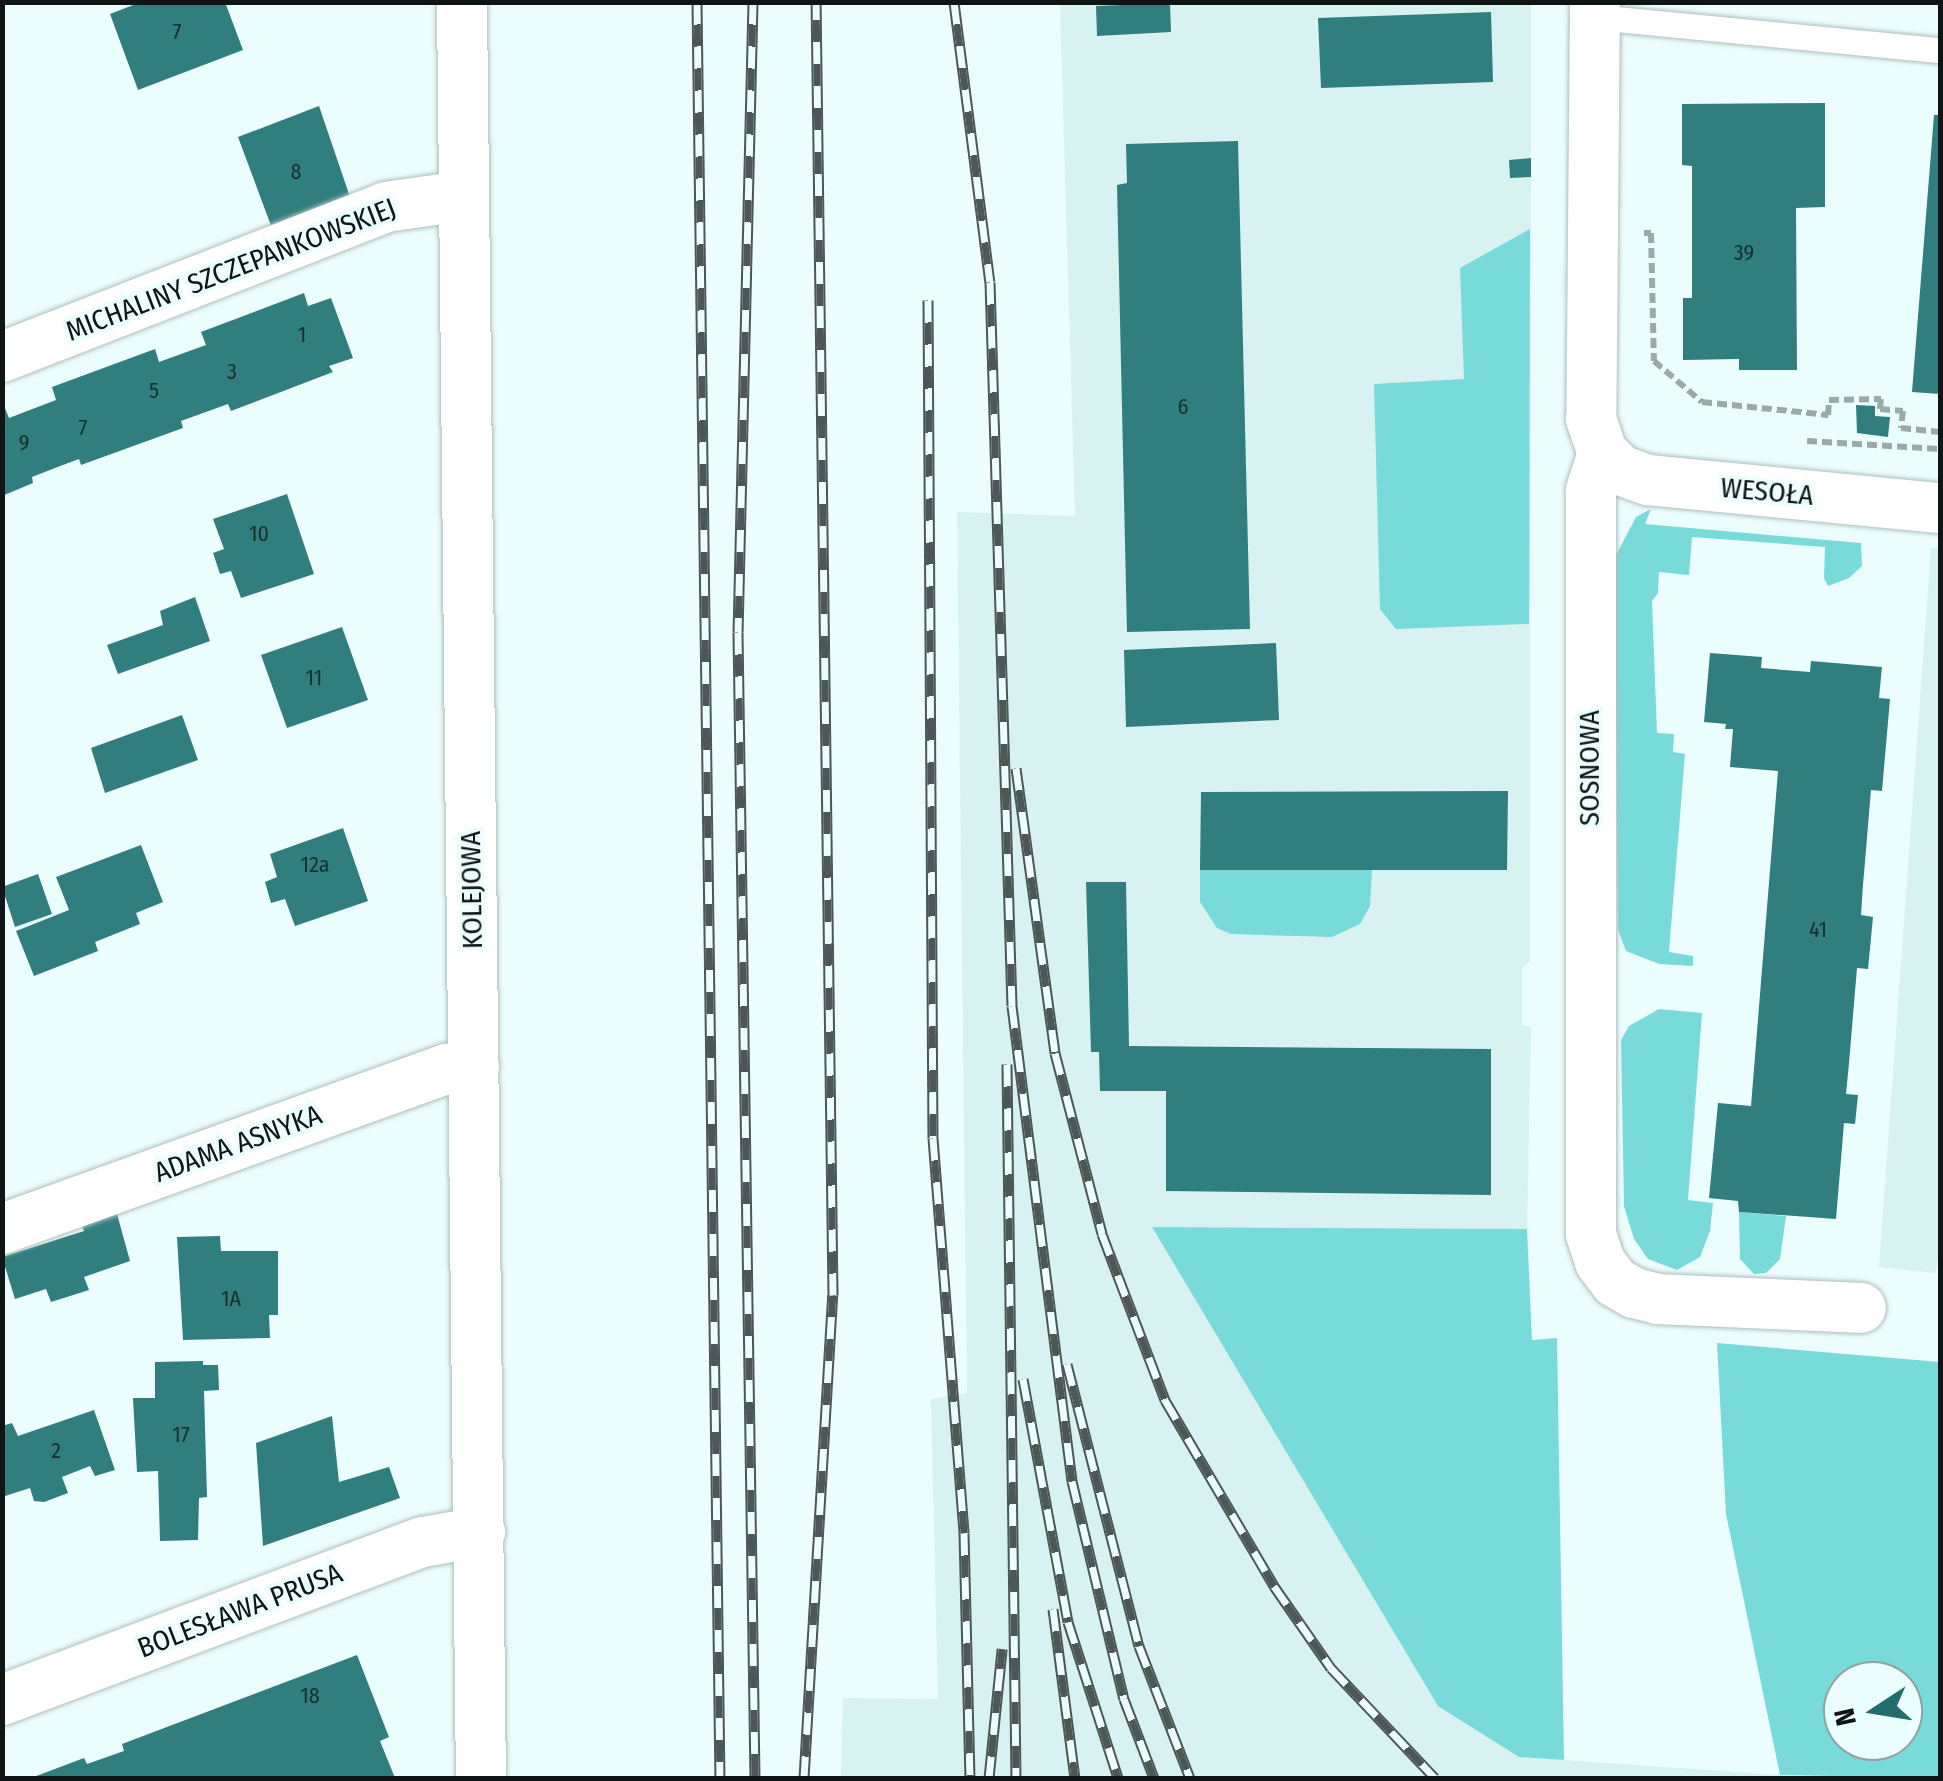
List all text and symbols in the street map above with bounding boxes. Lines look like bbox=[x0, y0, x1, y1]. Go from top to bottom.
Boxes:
house number: 7 bbox=[173, 19, 181, 45]
house number: 8 bbox=[291, 159, 301, 185]
street label: MICHALINY SZCZEPANKOWSKIEJ bbox=[61, 191, 401, 349]
house number: 39 bbox=[1734, 240, 1754, 266]
house number: 1 bbox=[298, 322, 306, 348]
house number: 3 bbox=[227, 359, 237, 385]
house number: 5 bbox=[149, 378, 159, 404]
house number: 6 bbox=[1178, 394, 1188, 420]
house number: 7 bbox=[79, 415, 87, 441]
house number: 9 bbox=[19, 430, 29, 456]
street label: WESOŁA bbox=[1719, 471, 1815, 513]
house number: 10 bbox=[249, 521, 269, 547]
house number: 11 bbox=[306, 665, 322, 691]
street label: SOSNOWA bbox=[1573, 710, 1607, 826]
street label: KOLEJOWA bbox=[454, 831, 490, 949]
house number: 12a bbox=[301, 852, 329, 878]
house number: 41 bbox=[1809, 917, 1827, 943]
street label: ADAMA ASNYKA bbox=[150, 1098, 326, 1190]
house number: 1A bbox=[221, 1286, 241, 1312]
house number: 17 bbox=[172, 1422, 190, 1448]
house number: 2 bbox=[51, 1438, 61, 1464]
street label: BOLESŁAWA PRUSA bbox=[133, 1557, 347, 1665]
north arrow bbox=[1823, 1661, 1923, 1761]
house number: 18 bbox=[300, 1683, 320, 1709]
text: N bbox=[1827, 1705, 1863, 1729]

